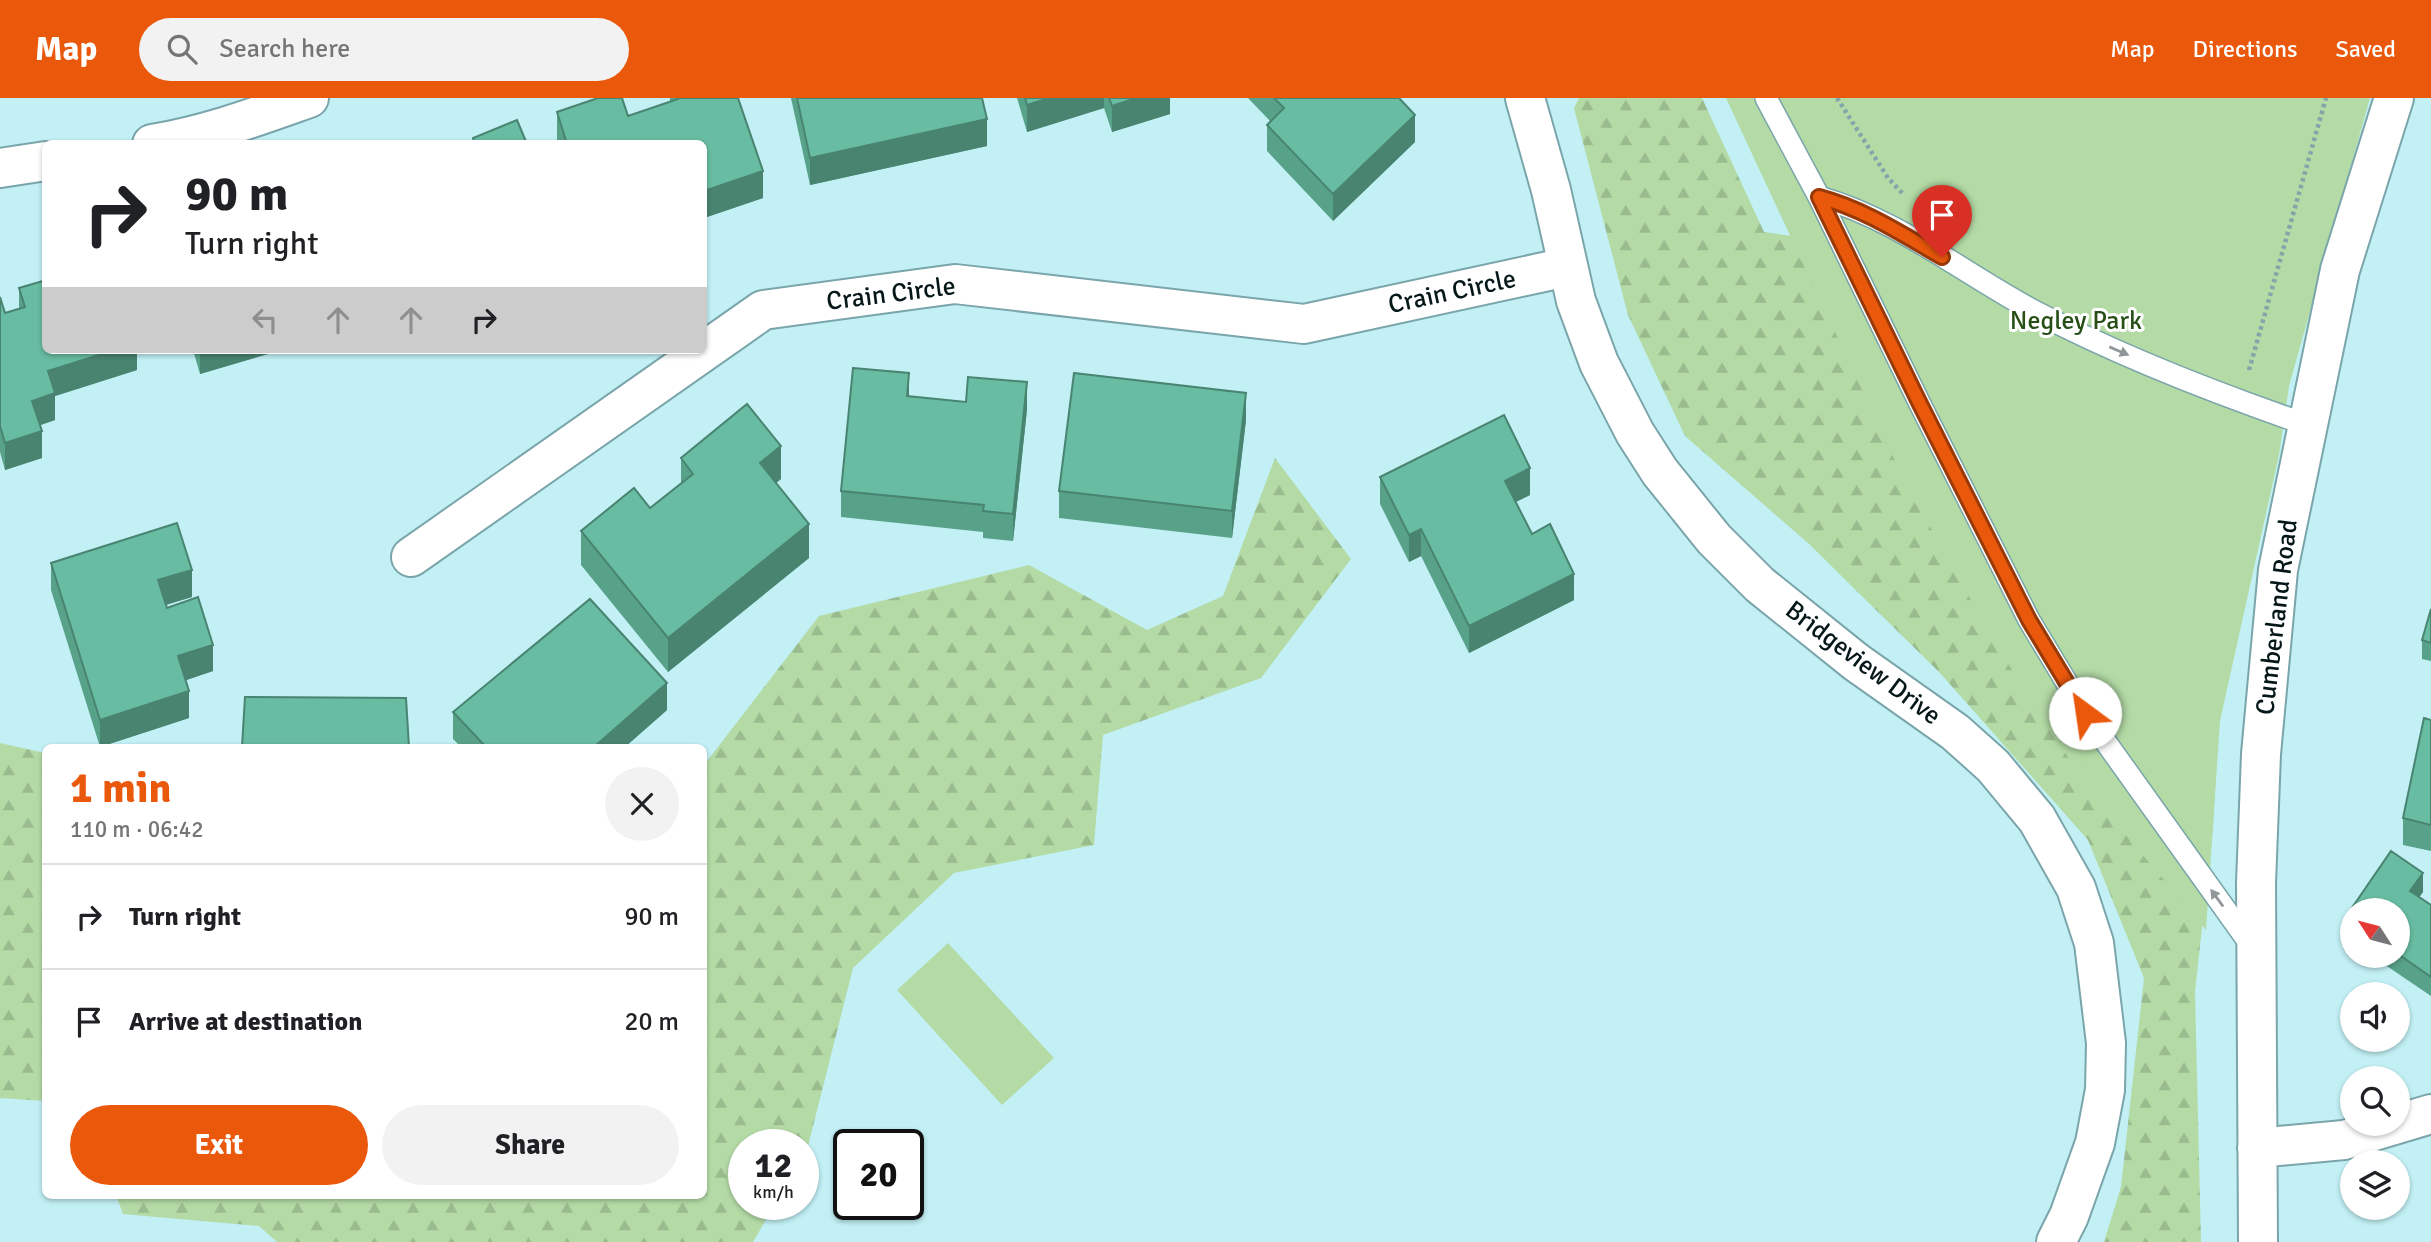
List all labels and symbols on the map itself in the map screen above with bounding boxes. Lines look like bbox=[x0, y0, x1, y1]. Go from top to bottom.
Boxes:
pin bbox=[1912, 185, 1972, 257]
street label: Crain Circle bbox=[1385, 263, 1519, 321]
street label: Crain Circle bbox=[825, 270, 957, 318]
park label: Negley Park bbox=[2010, 305, 2142, 337]
one-way arrow bbox=[2108, 346, 2129, 357]
street label: Cumberland Road bbox=[2249, 517, 2305, 717]
street label: Bridgeview Drive bbox=[1779, 594, 1947, 732]
position arrow bbox=[2048, 676, 2122, 750]
one-way arrow bbox=[2210, 889, 2224, 907]
north arrow bbox=[2340, 898, 2410, 968]
speed limit sign: 20 bbox=[833, 1129, 924, 1220]

